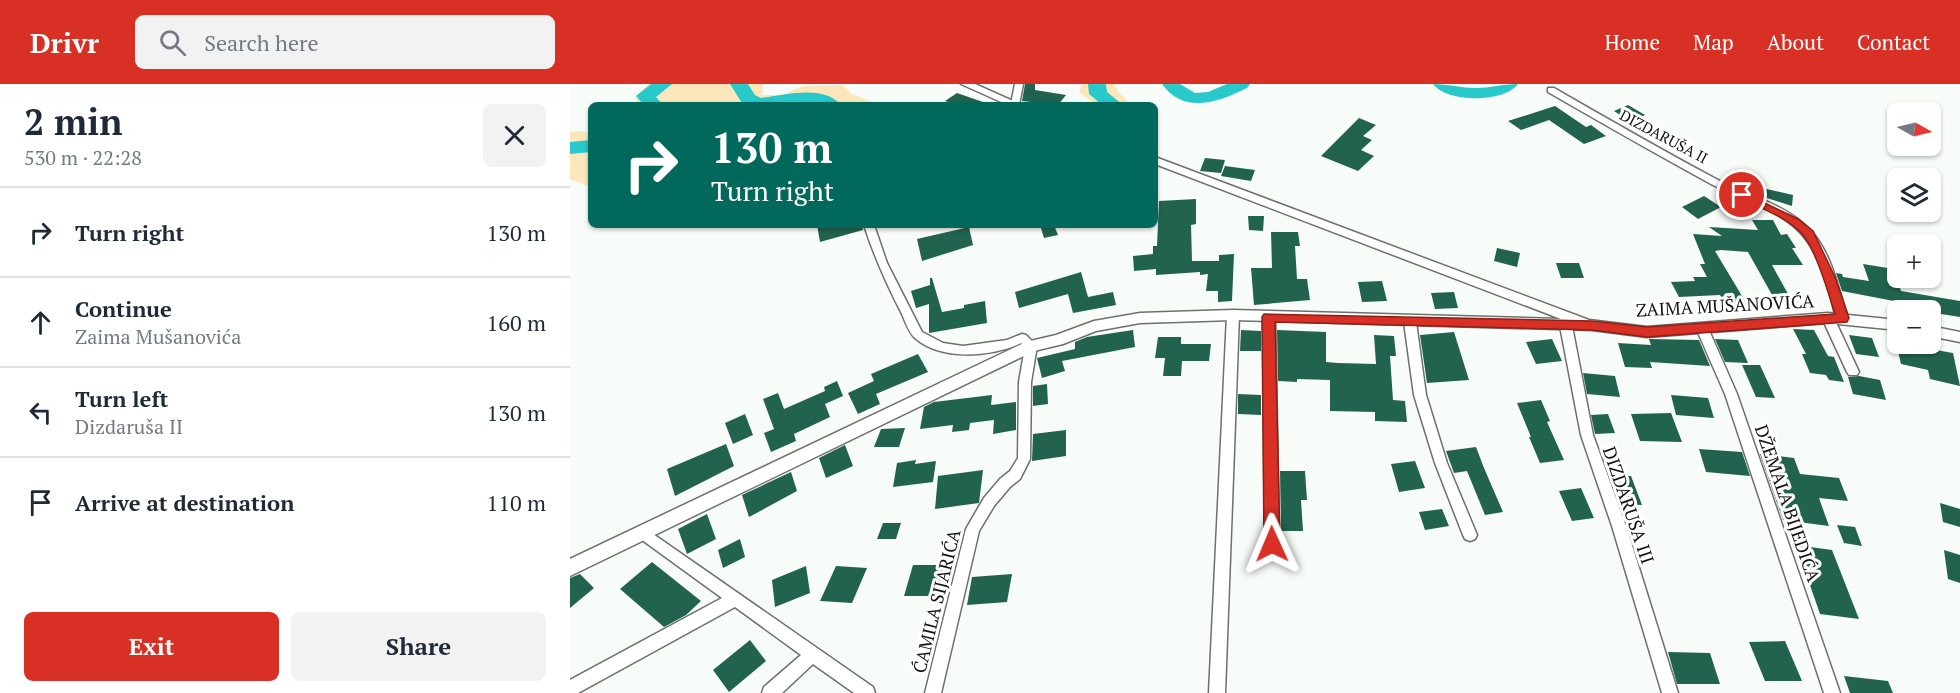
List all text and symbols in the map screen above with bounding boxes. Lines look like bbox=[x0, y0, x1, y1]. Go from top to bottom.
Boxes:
search box bbox=[135, 15, 555, 69]
text: Drivr bbox=[30, 24, 99, 61]
icon: search bbox=[156, 26, 189, 59]
text: Search here bbox=[204, 28, 319, 57]
text: Home bbox=[1604, 28, 1660, 56]
text: Map bbox=[1693, 28, 1734, 56]
text: About bbox=[1767, 28, 1824, 56]
text: Contact bbox=[1857, 28, 1930, 56]
text: 2 min bbox=[24, 98, 122, 145]
north arrow bbox=[1887, 102, 1941, 156]
map controls bbox=[1887, 102, 1941, 354]
button: close bbox=[483, 104, 546, 167]
street label: DIZDARUŠA II bbox=[1617, 104, 1711, 168]
text: 130 m bbox=[711, 119, 832, 175]
icon: right bbox=[612, 126, 690, 204]
text: 530 m · 22:28 bbox=[24, 144, 142, 171]
button: layers bbox=[1887, 168, 1941, 222]
pin bbox=[1716, 169, 1767, 220]
text: Turn right bbox=[711, 173, 834, 209]
icon: arrive bbox=[1725, 178, 1758, 211]
icon: right bbox=[24, 216, 57, 249]
text: Turn right bbox=[75, 218, 184, 247]
text: 130 m bbox=[486, 218, 546, 247]
button: + bbox=[1887, 234, 1941, 288]
street label: ZAIMA MUŠANOVIĆA bbox=[1635, 288, 1816, 322]
text: Continue bbox=[75, 294, 172, 323]
button: − bbox=[1887, 300, 1941, 354]
icon: ahead bbox=[24, 306, 57, 339]
text: 160 m bbox=[486, 308, 546, 337]
text: Zaima Mušanovića bbox=[75, 323, 241, 350]
text: Turn left bbox=[75, 384, 168, 413]
icon: left bbox=[24, 396, 57, 429]
text: 130 m bbox=[486, 398, 546, 427]
text: Dizdaruša II bbox=[75, 413, 183, 440]
street label: DŽEMALA BIJEDIĆA bbox=[1750, 421, 1826, 585]
street label: DIZDARUŠA III bbox=[1598, 443, 1660, 567]
icon: arrive bbox=[24, 486, 57, 519]
text: Arrive at destination bbox=[75, 488, 294, 517]
text: 110 m bbox=[486, 488, 546, 517]
position arrow bbox=[1240, 512, 1304, 576]
street label: ĆAMILA SIJARIĆA bbox=[907, 526, 966, 675]
button: Exit bbox=[24, 612, 279, 681]
button: Share bbox=[291, 612, 546, 681]

